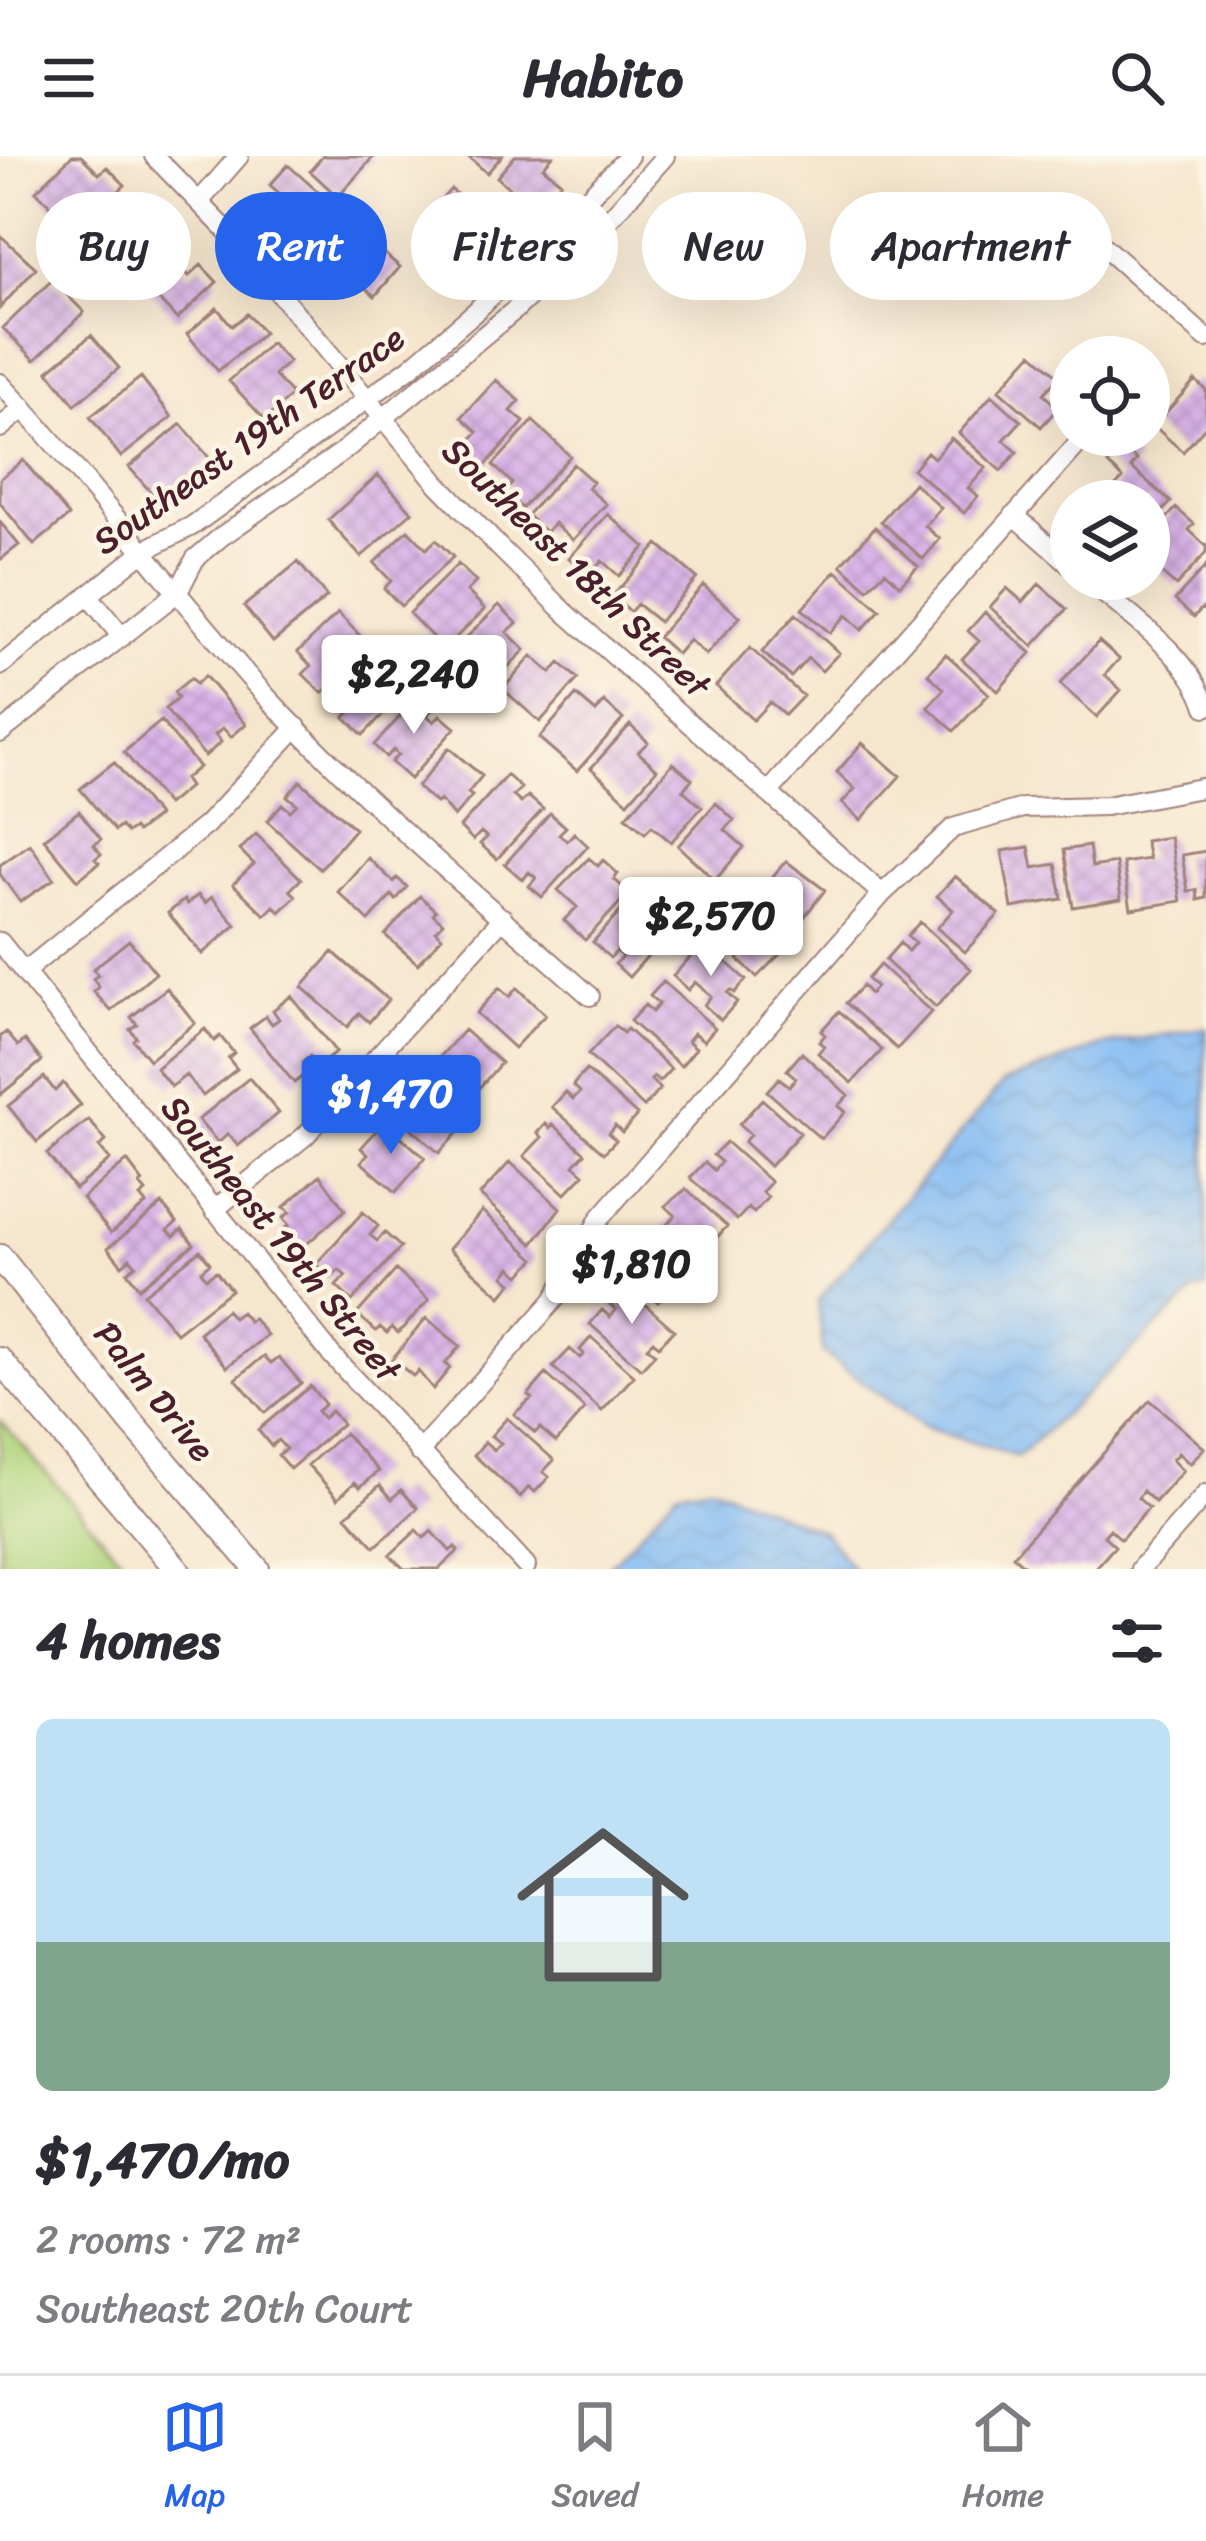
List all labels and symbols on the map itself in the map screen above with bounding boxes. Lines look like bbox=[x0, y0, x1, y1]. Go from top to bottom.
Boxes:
street label: Southeast 19th Terrace bbox=[79, 308, 418, 572]
street label: Southeast 18th Street bbox=[426, 421, 728, 715]
pin: $2,240 bbox=[316, 635, 512, 737]
pin: $2,570 bbox=[613, 877, 809, 979]
pin: $1,470 bbox=[293, 1055, 489, 1157]
street label: Southeast 19th Street bbox=[144, 1080, 419, 1398]
pin: $1,810 bbox=[534, 1225, 730, 1327]
street label: Palm Drive bbox=[77, 1306, 232, 1477]

